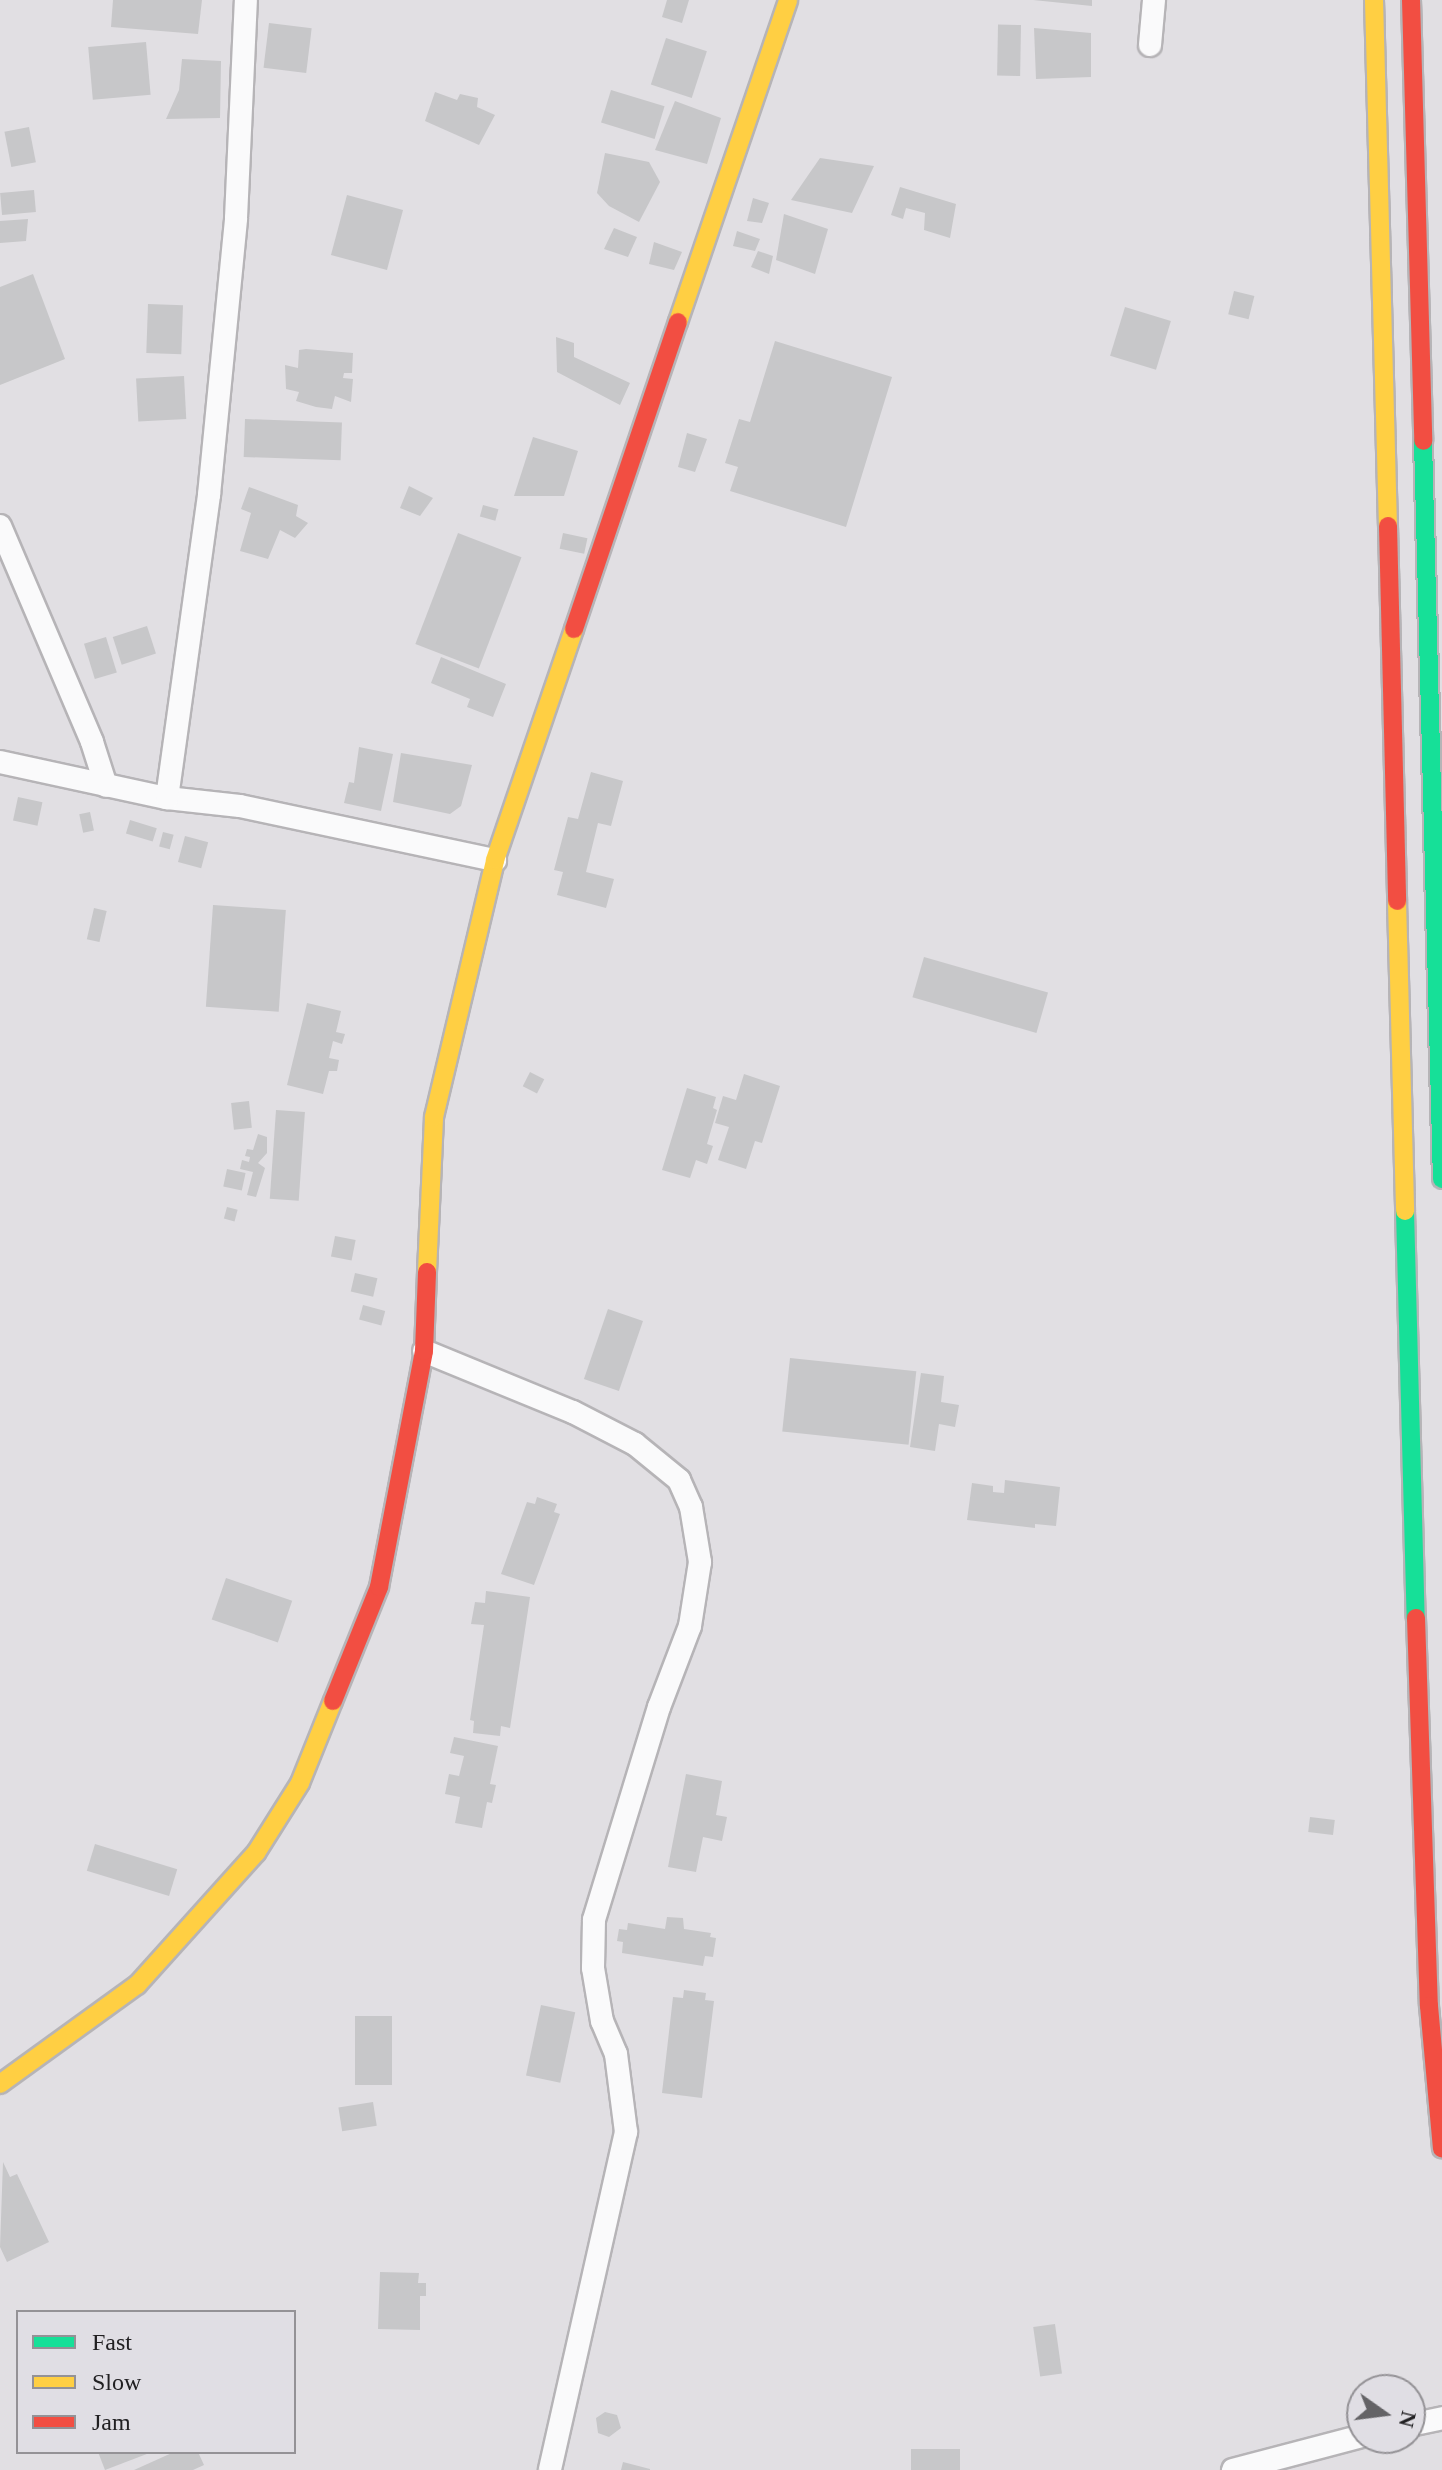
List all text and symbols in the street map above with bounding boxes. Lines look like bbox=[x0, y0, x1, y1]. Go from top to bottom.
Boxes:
legend bbox=[16, 2310, 296, 2454]
text: Fast bbox=[92, 2329, 132, 2355]
text: Slow bbox=[92, 2369, 141, 2395]
north arrow bbox=[1346, 2374, 1426, 2454]
text: Jam bbox=[92, 2409, 131, 2435]
text: N bbox=[1394, 2409, 1422, 2430]

